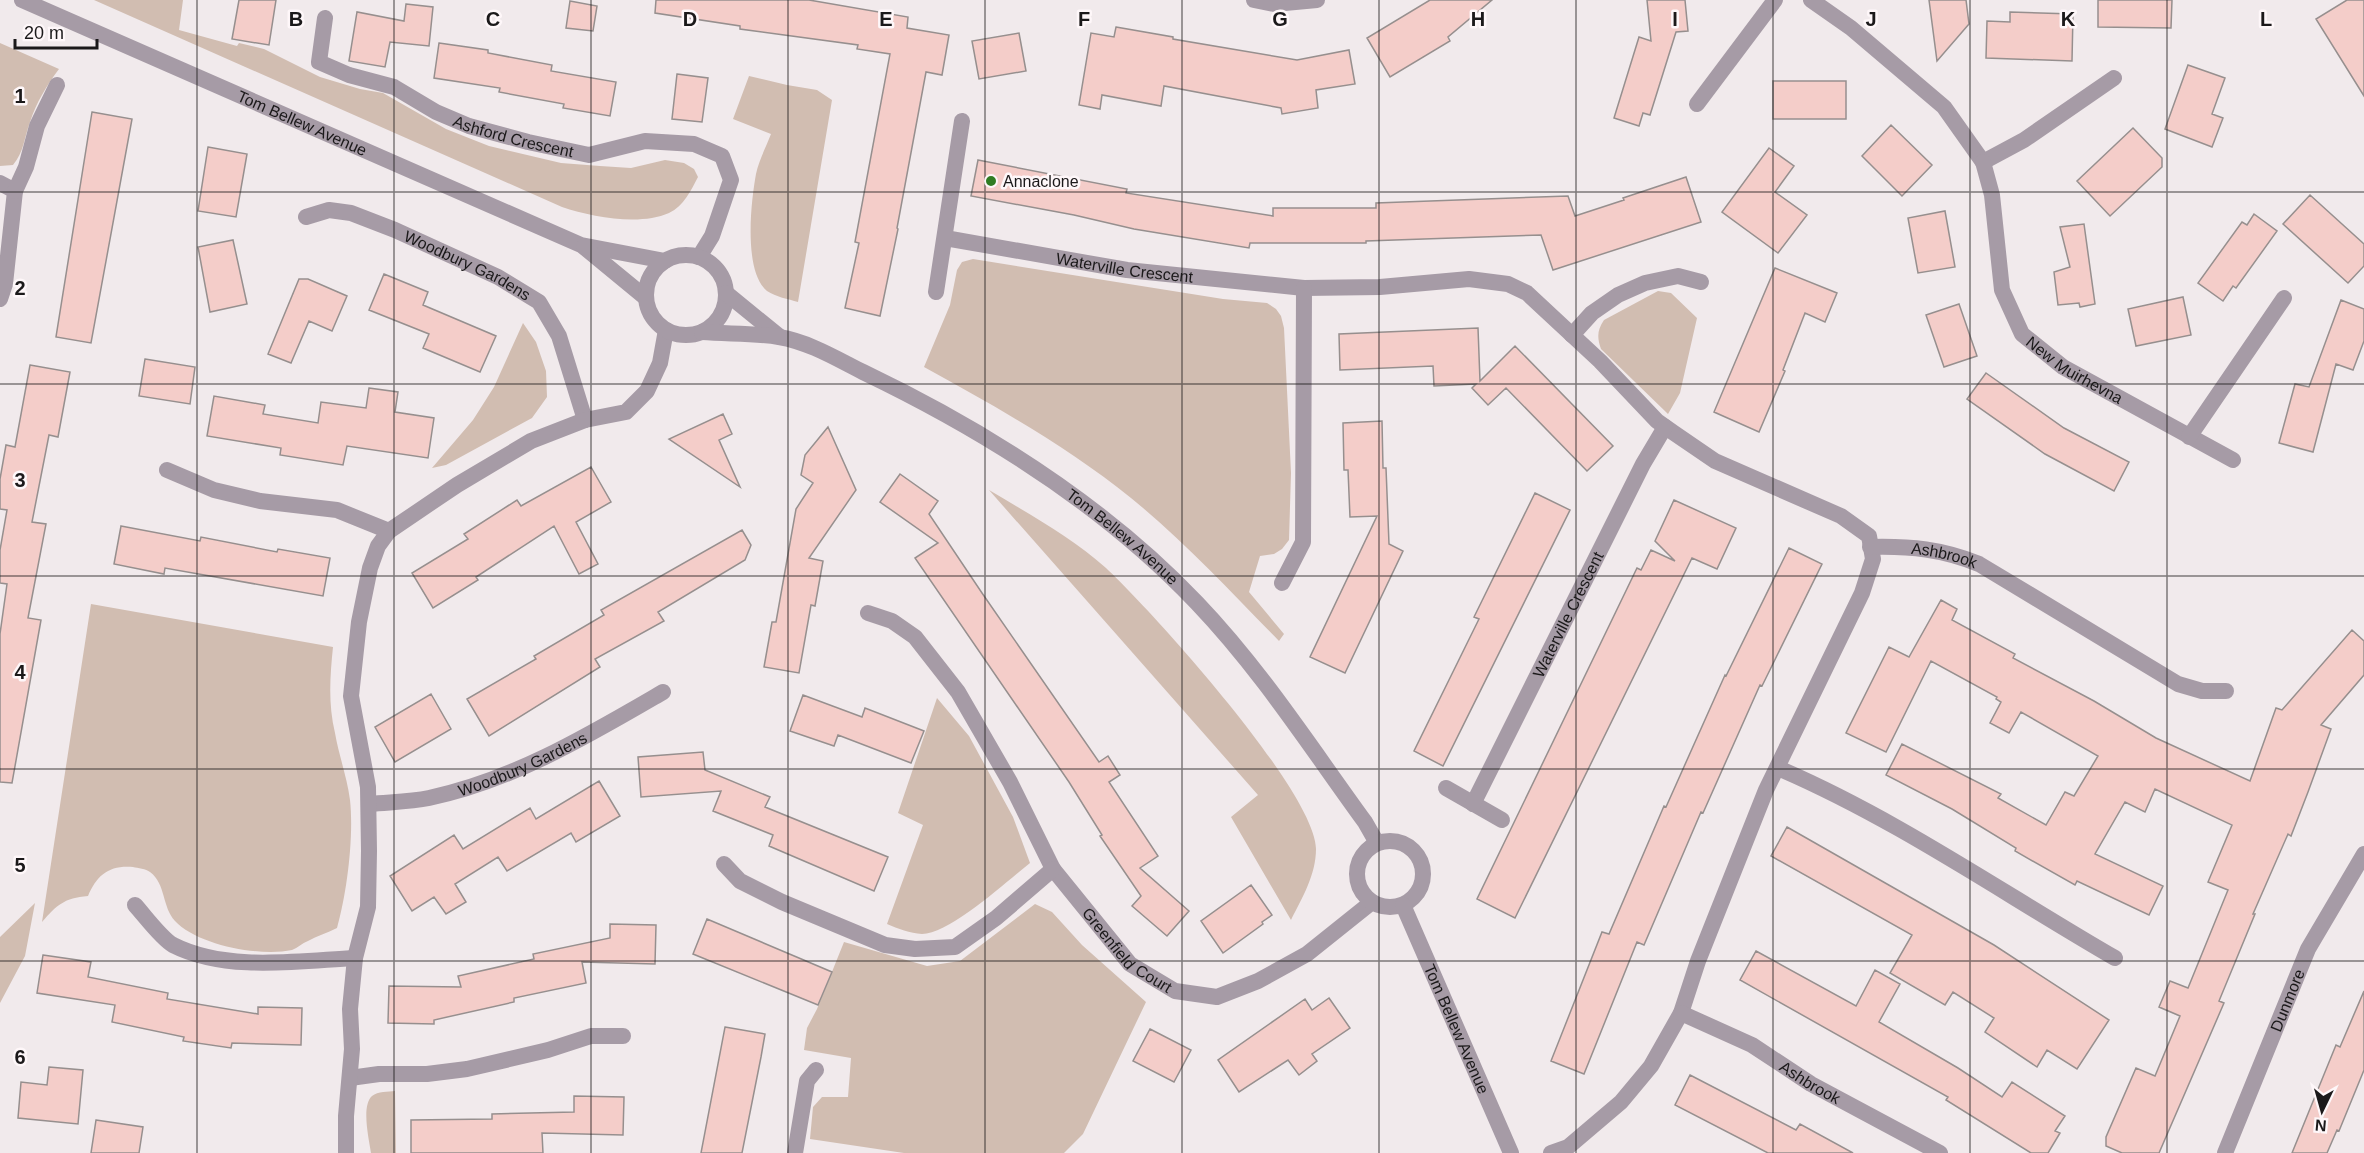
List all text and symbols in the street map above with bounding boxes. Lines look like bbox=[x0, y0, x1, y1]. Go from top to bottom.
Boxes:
text: B bbox=[289, 8, 303, 30]
text: C bbox=[486, 8, 500, 30]
text: D bbox=[683, 8, 697, 30]
text: E bbox=[879, 8, 893, 30]
text: F bbox=[1078, 8, 1090, 30]
text: G bbox=[1272, 8, 1288, 30]
text: H bbox=[1471, 8, 1485, 30]
text: I bbox=[1672, 8, 1678, 30]
text: J bbox=[1865, 8, 1877, 30]
text: K bbox=[2061, 8, 2076, 30]
text: L bbox=[2260, 8, 2272, 30]
scale bar bbox=[15, 12, 98, 50]
text: 20 m bbox=[24, 23, 64, 43]
text: 1 bbox=[14, 85, 26, 107]
street label: Tom Bellew Avenue bbox=[235, 87, 370, 159]
street label: Ashford Crescent bbox=[451, 112, 576, 160]
place label: Annaclone bbox=[1003, 173, 1079, 190]
marker: Annaclone bbox=[984, 174, 998, 188]
street label: Woodbury Gardens bbox=[402, 227, 534, 303]
street label: Waterville Crescent bbox=[1055, 249, 1194, 285]
text: 2 bbox=[14, 277, 26, 299]
street label: New Muirhevna bbox=[2023, 333, 2126, 407]
text: 3 bbox=[14, 469, 26, 491]
street label: Tom Bellew Avenue bbox=[1064, 485, 1182, 588]
street label: Ashbrook bbox=[1910, 539, 1981, 571]
street label: Waterville Crescent bbox=[1529, 548, 1607, 680]
text: 4 bbox=[14, 661, 26, 683]
street label: Woodbury Gardens bbox=[456, 729, 590, 799]
text: 5 bbox=[14, 854, 26, 876]
street label: Greenfield Court bbox=[1079, 904, 1175, 996]
street label: Tom Bellew Avenue bbox=[1421, 961, 1493, 1096]
street label: Dunmore bbox=[2267, 966, 2307, 1034]
text: 6 bbox=[14, 1046, 26, 1068]
street label: Ashbrook bbox=[1777, 1057, 1844, 1107]
north arrow bbox=[2292, 1081, 2352, 1141]
text: N bbox=[2314, 1116, 2327, 1134]

